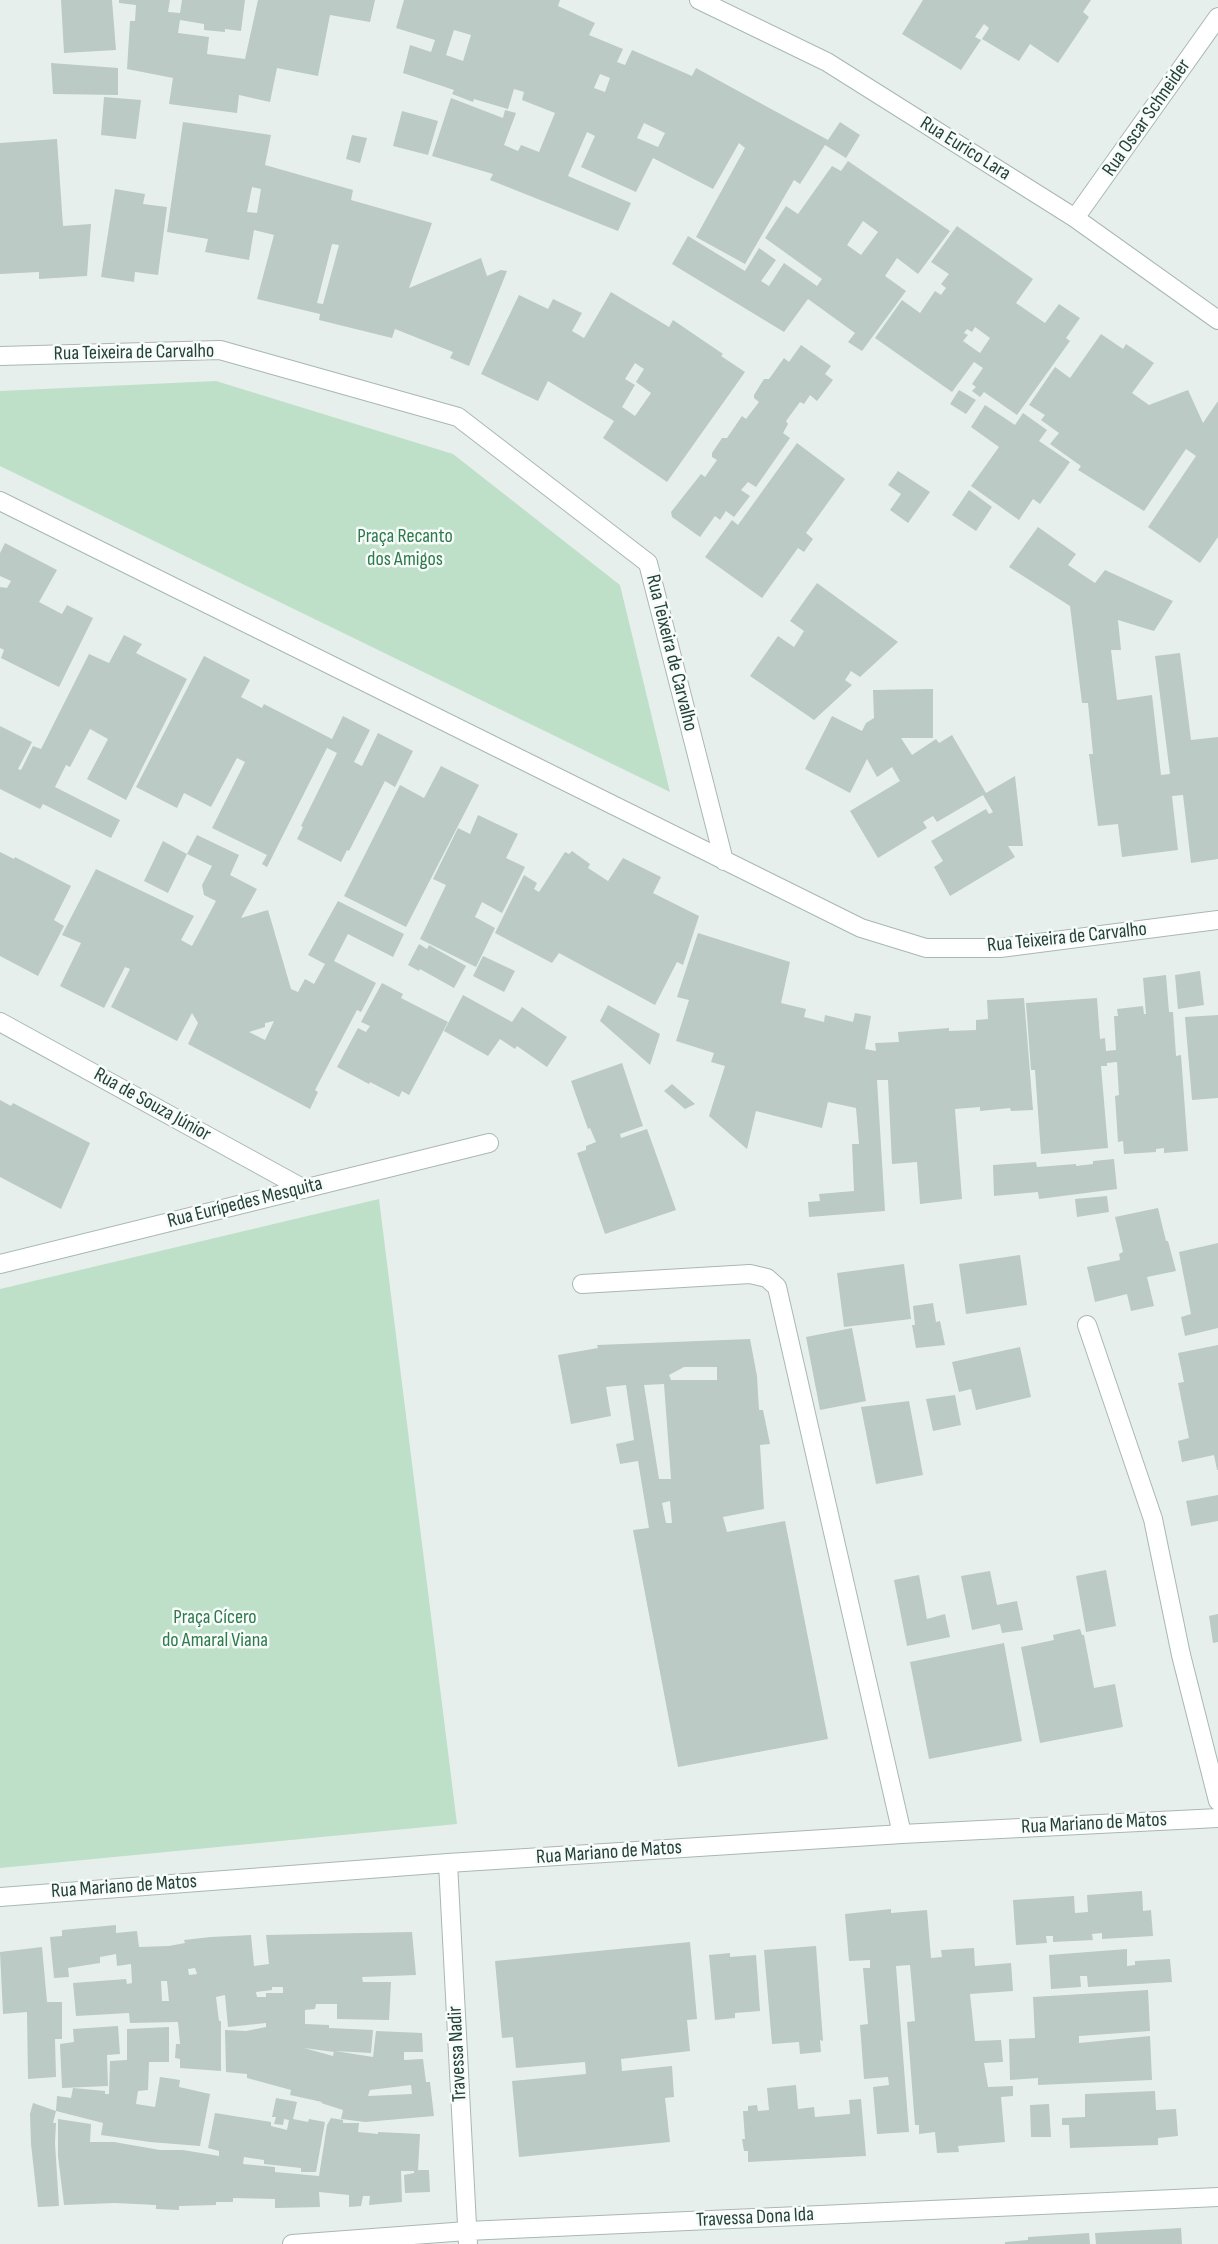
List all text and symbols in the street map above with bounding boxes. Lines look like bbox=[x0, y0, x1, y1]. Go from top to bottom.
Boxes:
street label: Rua Oscar Schneider bbox=[1098, 55, 1196, 181]
street label: Rua Eurico Lara bbox=[915, 112, 1015, 186]
street label: Rua Teixeira de Carvalho bbox=[54, 340, 214, 366]
park label: Praça Recanto dos Amigos bbox=[357, 525, 453, 572]
street label: Rua Teixeira de Carvalho bbox=[640, 572, 702, 734]
street label: Rua Teixeira de Carvalho bbox=[986, 918, 1148, 958]
street label: Rua de Souza Júnior bbox=[89, 1063, 215, 1147]
street label: Rua Eurípedes Mesquita bbox=[165, 1172, 325, 1234]
park label: Praça Cícero do Amaral Viana bbox=[162, 1606, 268, 1653]
street label: Rua Mariano de Matos bbox=[1021, 1808, 1167, 1840]
street label: Rua Mariano de Matos bbox=[535, 1836, 683, 1870]
street label: Rua Mariano de Matos bbox=[50, 1870, 198, 1904]
street label: Travessa Nadir bbox=[444, 2005, 472, 2103]
street label: Travessa Dona Ida bbox=[696, 2203, 814, 2233]

